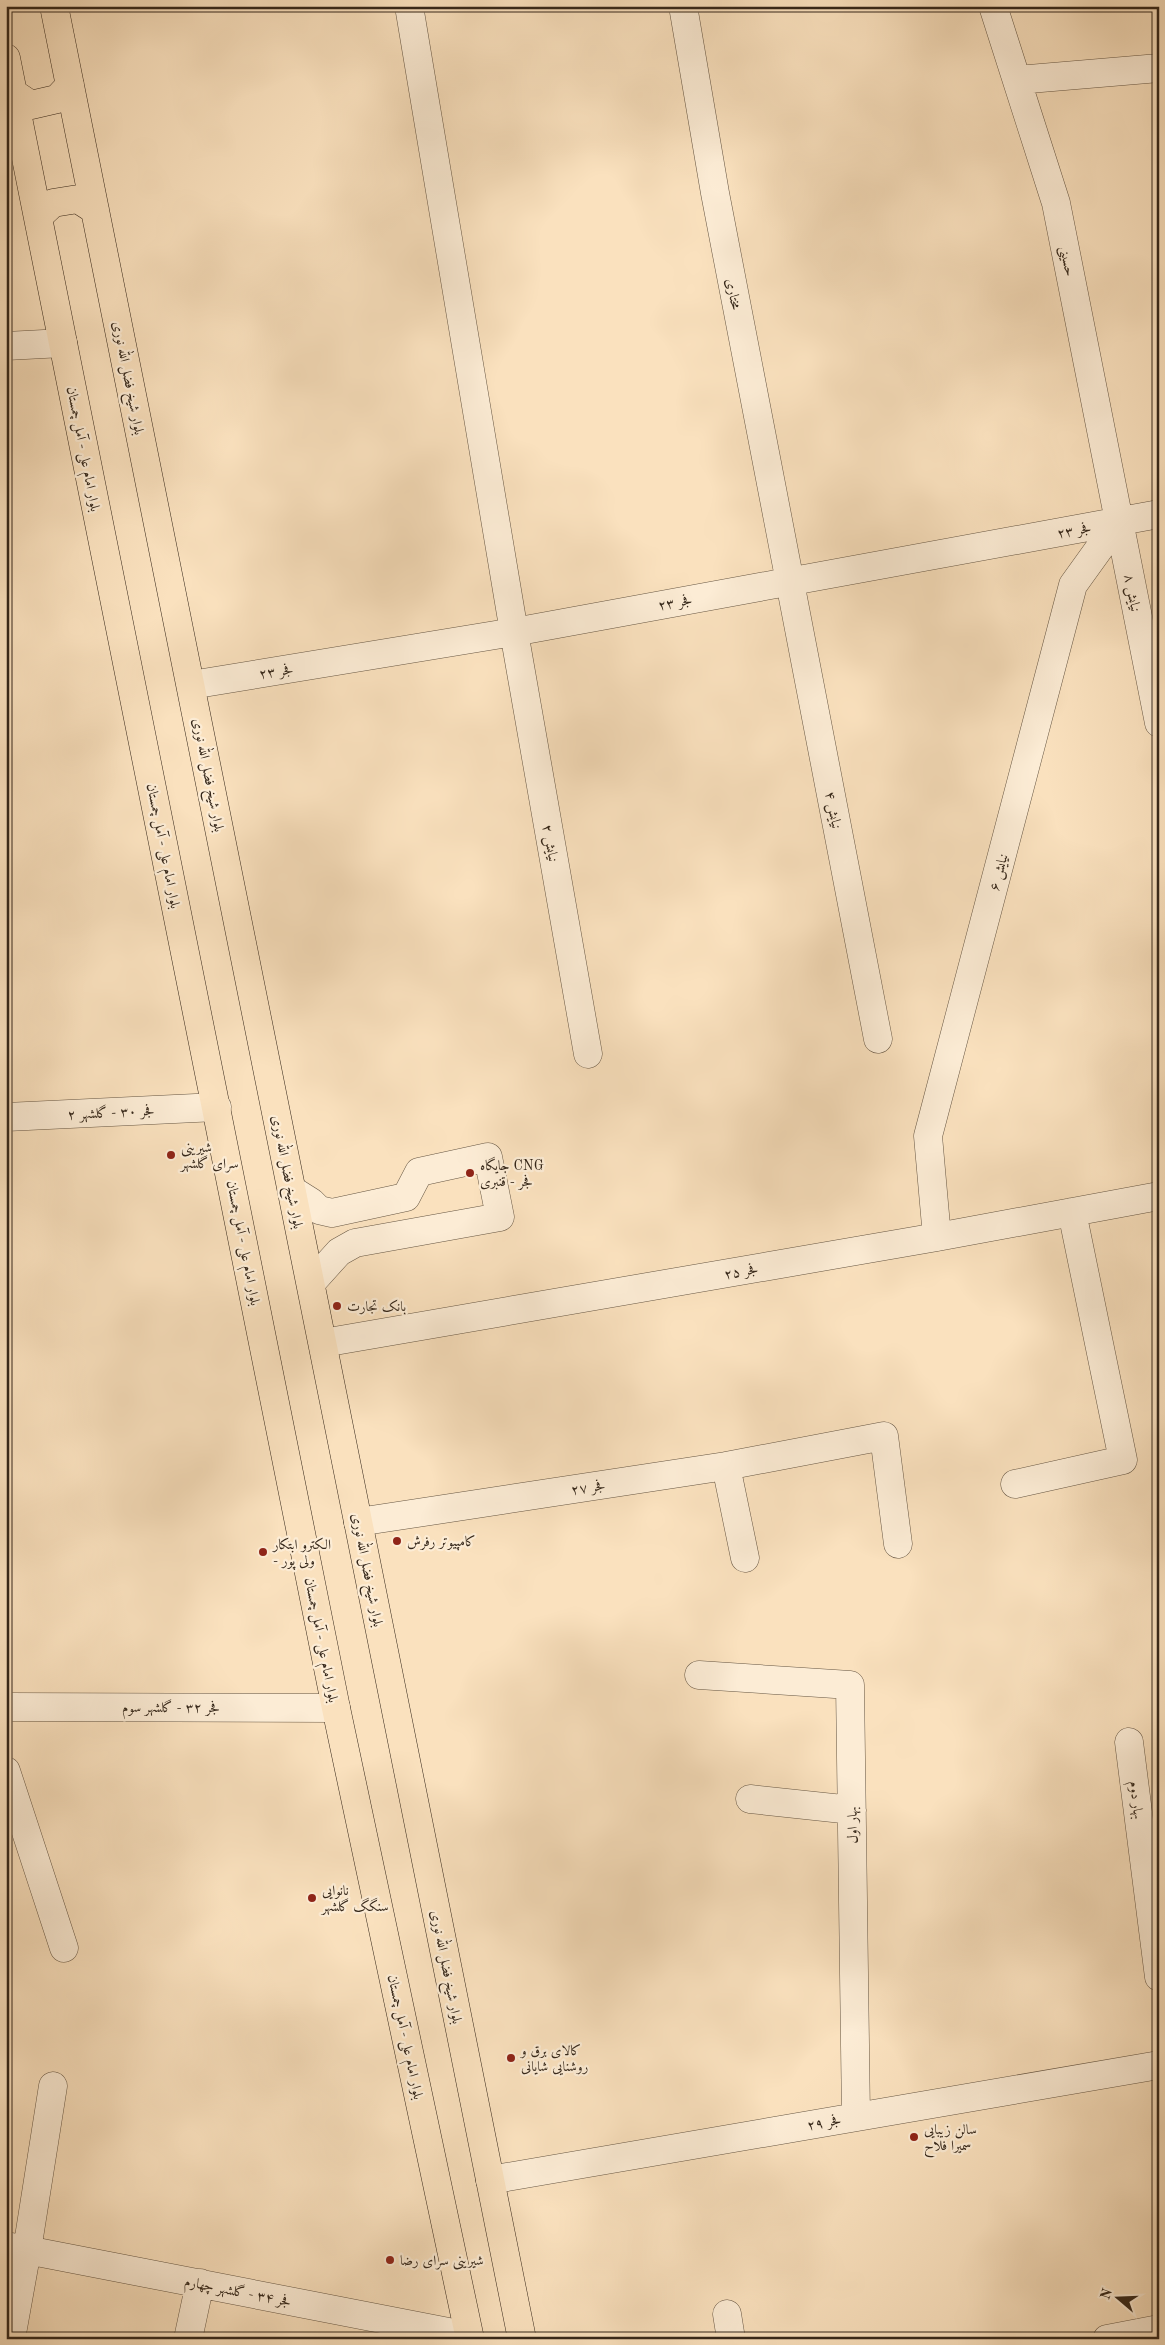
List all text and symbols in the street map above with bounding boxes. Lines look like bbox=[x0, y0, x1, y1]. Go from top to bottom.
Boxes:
street label: حسینی bbox=[1055, 245, 1077, 278]
street label: مختاری bbox=[722, 277, 743, 312]
street label: بلوار شیخ فضل الله نوری bbox=[105, 319, 151, 438]
street label: بلوار امام علی - آمل چمستان bbox=[59, 385, 104, 514]
street label: فجر ۲۳ bbox=[1056, 520, 1092, 542]
street label: نیایش ۸ bbox=[1120, 573, 1143, 614]
street label: فجر ۲۳ bbox=[657, 592, 693, 614]
street label: فجر ۲۳ bbox=[258, 661, 294, 683]
street label: بلوار شیخ فضل الله نوری bbox=[185, 716, 231, 835]
street label: بلوار امام علی - آمل چمستان bbox=[139, 782, 184, 911]
street label: نیایش ۴ bbox=[821, 790, 844, 831]
street label: نیایش ۲ bbox=[538, 823, 560, 864]
street label: نیایش ۶ bbox=[987, 852, 1013, 893]
street label: فجر ۳۰ - گلشهر ۲ bbox=[67, 1102, 155, 1124]
street label: بلوار شیخ فضل الله نوری bbox=[264, 1113, 310, 1232]
place label: شیرینی سرای گلشهر bbox=[179, 1141, 239, 1173]
marker: شیرینی سرای گلشهر bbox=[165, 1149, 177, 1161]
place label: جایگاه CNG فجر - قنبری bbox=[480, 1156, 544, 1190]
marker: جایگاه CNG فجر - قنبری bbox=[464, 1167, 476, 1179]
street label: بلوار امام علی - آمل چمستان bbox=[219, 1179, 264, 1308]
street label: فجر ۲۵ bbox=[723, 1261, 759, 1283]
place label: بانک تجارت bbox=[347, 1299, 406, 1315]
marker: بانک تجارت bbox=[331, 1300, 343, 1312]
street label: فجر ۲۷ bbox=[570, 1477, 606, 1499]
street label: بلوار شیخ فضل الله نوری bbox=[344, 1511, 390, 1630]
place label: کامپیوتر رفرش bbox=[407, 1534, 476, 1551]
marker: کامپیوتر رفرش bbox=[391, 1535, 403, 1547]
place label: الکترو ابتکار - ولی پور bbox=[271, 1537, 331, 1571]
marker: الکترو ابتکار - ولی پور bbox=[257, 1546, 269, 1558]
street label: بلوار امام علی - آمل چمستان bbox=[297, 1576, 342, 1705]
street label: فجر ۳۲ - گلشهر سوم bbox=[122, 1699, 220, 1720]
street label: بهار دوم bbox=[1122, 1780, 1145, 1821]
street label: بهار اول bbox=[846, 1806, 862, 1844]
place label: نانوایی سنگگ گلشهر bbox=[320, 1884, 389, 1916]
marker: نانوایی سنگگ گلشهر bbox=[306, 1892, 318, 1904]
street label: بلوار شیخ فضل الله نوری bbox=[423, 1908, 469, 2027]
street label: بلوار امام علی - آمل چمستان bbox=[380, 1973, 427, 2102]
place label: کالای برق و روشنایی شایانی bbox=[519, 2043, 588, 2076]
marker: کالای برق و روشنایی شایانی bbox=[505, 2052, 517, 2064]
street label: فجر ۲۹ bbox=[806, 2112, 842, 2134]
place label: سالن زیبایی سمیرا فلاح bbox=[924, 2123, 977, 2158]
marker: سالن زیبایی سمیرا فلاح bbox=[908, 2131, 920, 2143]
marker: شیرینی سرای رضا bbox=[384, 2254, 396, 2266]
place label: شیرینی سرای رضا bbox=[400, 2254, 484, 2270]
north arrow bbox=[1092, 2272, 1142, 2322]
street label: فجر ۳۴ - گلشهر چهارم bbox=[182, 2273, 293, 2314]
text: N bbox=[1098, 2286, 1115, 2301]

